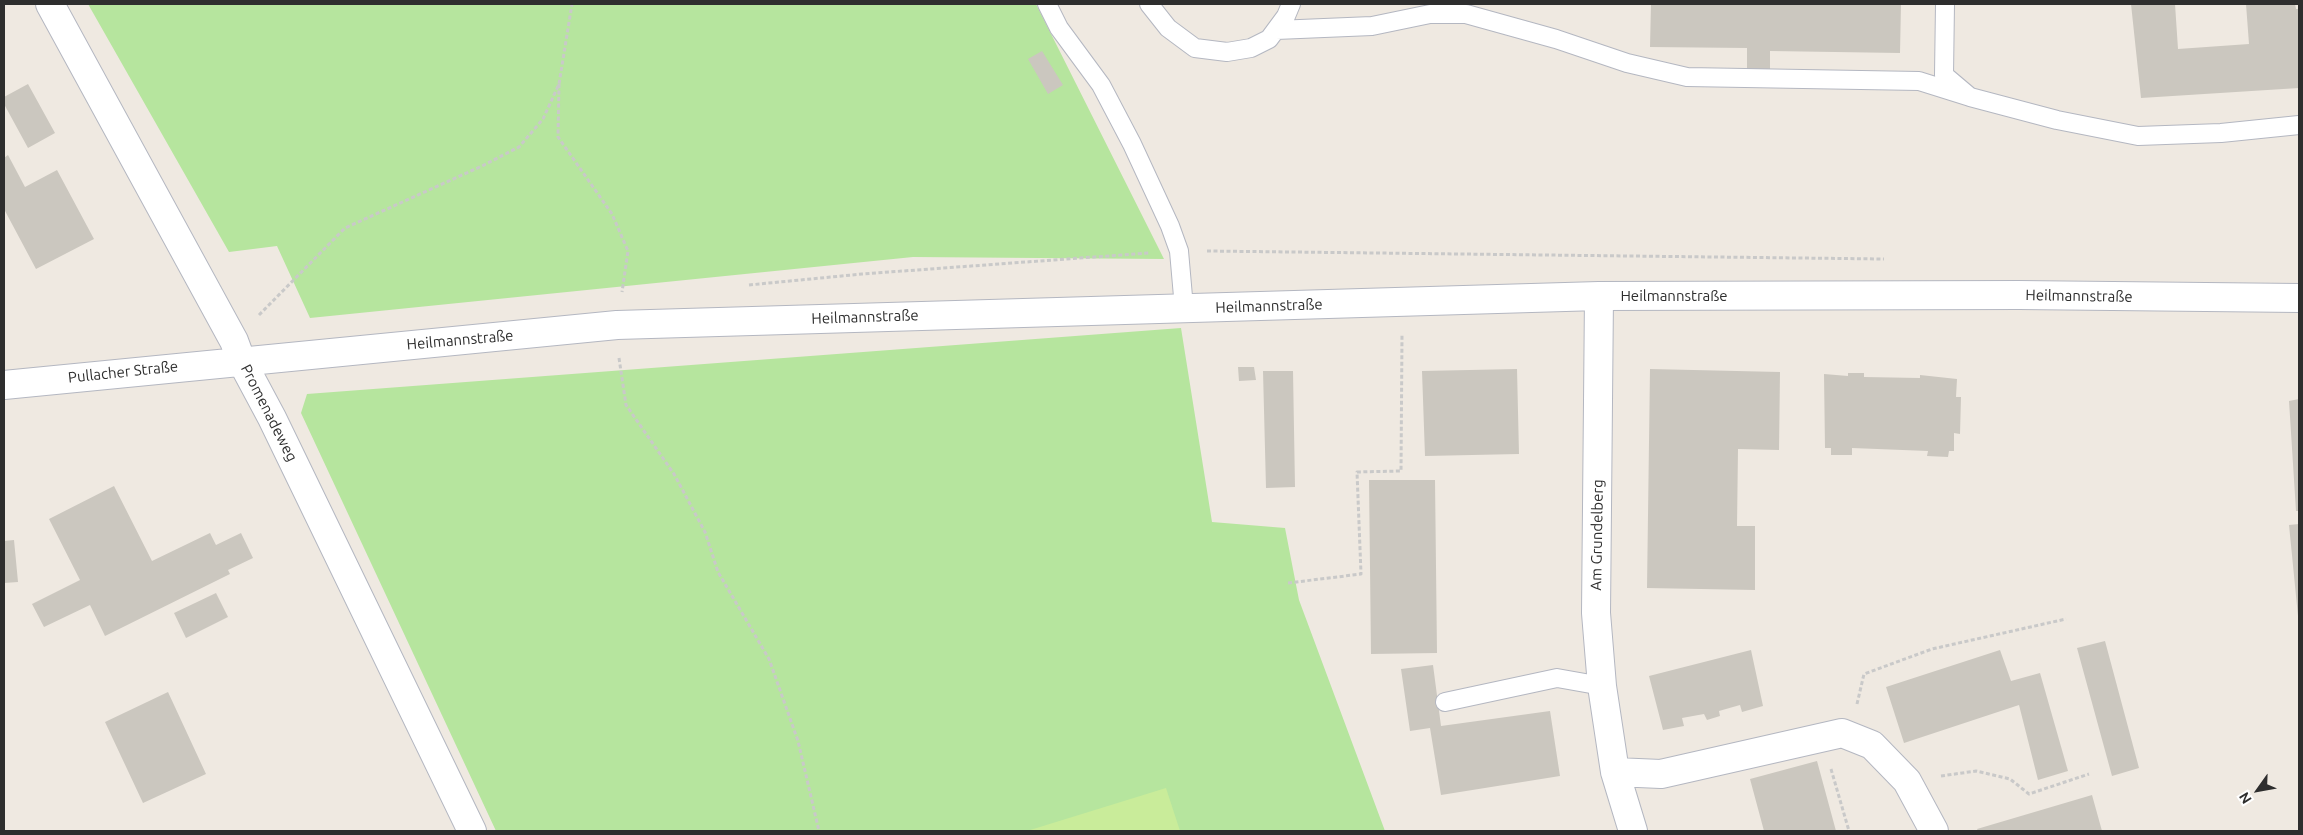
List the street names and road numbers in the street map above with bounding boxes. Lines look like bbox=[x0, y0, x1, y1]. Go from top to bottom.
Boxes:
street label: Heilmannstraße bbox=[2025, 286, 2133, 306]
street label: Heilmannstraße bbox=[1620, 287, 1728, 305]
street label: Heilmannstraße bbox=[1215, 295, 1323, 317]
street label: Heilmannstraße bbox=[811, 306, 919, 328]
street label: Heilmannstraße bbox=[406, 326, 514, 354]
street label: Pullacher Straße bbox=[67, 357, 179, 387]
street label: Promenadeweg bbox=[237, 361, 301, 465]
street label: Am Grundelberg bbox=[1587, 479, 1607, 591]

